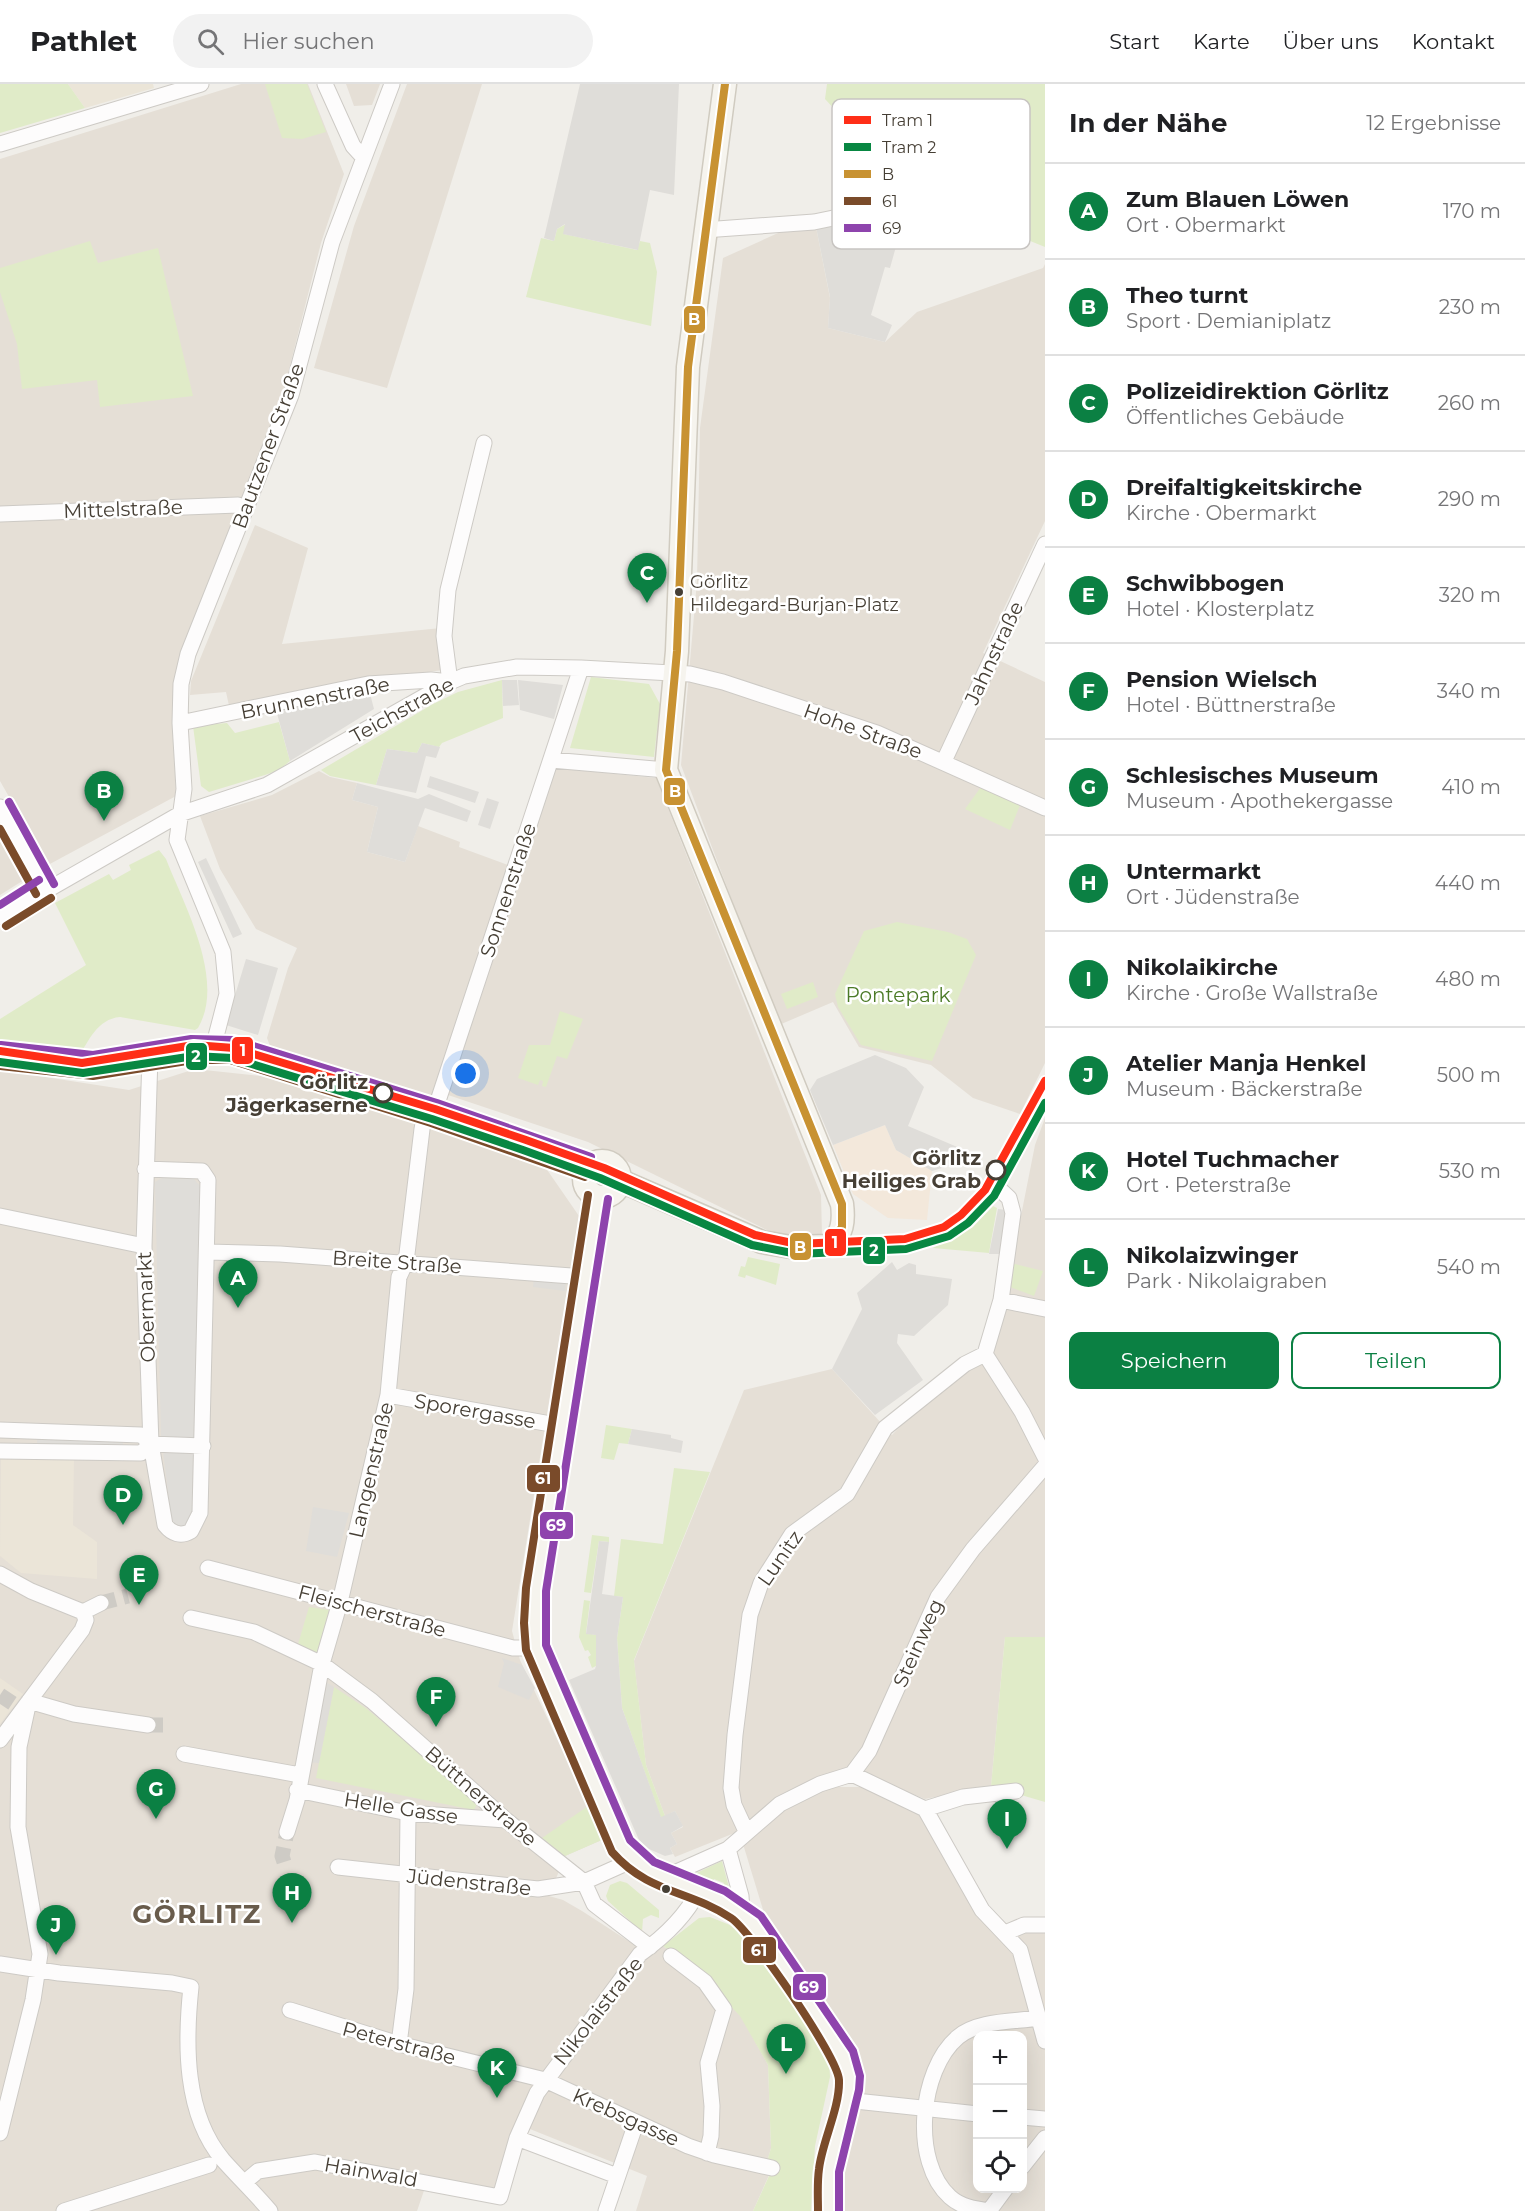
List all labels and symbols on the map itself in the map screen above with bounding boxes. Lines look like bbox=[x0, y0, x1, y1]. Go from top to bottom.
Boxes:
legend bbox=[832, 99, 1030, 249]
text: Tram 1 bbox=[882, 111, 933, 130]
text: Tram 2 bbox=[882, 138, 936, 157]
text: B bbox=[882, 165, 894, 184]
text: 61 bbox=[882, 192, 898, 211]
text: 69 bbox=[882, 219, 902, 238]
line badge: B bbox=[683, 305, 706, 334]
text: B bbox=[688, 310, 700, 329]
street label: Bautzener Straße bbox=[227, 360, 309, 532]
street label: Mittelstraße bbox=[63, 495, 183, 523]
pin: C bbox=[628, 554, 666, 603]
place label: Görlitz Hildegard-Burjan-Platz bbox=[690, 571, 899, 616]
marker: Görlitz Hildegard-Burjan-Platz bbox=[673, 586, 685, 598]
street label: Jahnstraße bbox=[959, 598, 1028, 709]
street label: Brunnenstraße bbox=[238, 672, 392, 724]
street label: Teichstraße bbox=[346, 672, 458, 748]
street label: Hohe Straße bbox=[800, 698, 926, 764]
pin: B bbox=[84, 772, 124, 821]
line badge: B bbox=[663, 777, 686, 806]
text: B bbox=[669, 782, 681, 801]
street label: Sonnenstraße bbox=[475, 820, 541, 960]
park label: Pontepark bbox=[845, 983, 951, 1007]
line badge: 1 bbox=[231, 1036, 254, 1065]
text: 1 bbox=[240, 1041, 246, 1060]
line badge: 2 bbox=[185, 1042, 208, 1071]
text: 2 bbox=[191, 1047, 201, 1066]
your location bbox=[451, 1059, 480, 1088]
place label: Görlitz Jägerkaserne bbox=[225, 1070, 368, 1117]
marker: Görlitz Jägerkaserne bbox=[373, 1083, 393, 1103]
place label: Görlitz Heiliges Grab bbox=[842, 1146, 981, 1193]
marker: Görlitz Heiliges Grab bbox=[986, 1160, 1006, 1180]
line badge: 1 bbox=[824, 1228, 847, 1257]
line badge: B bbox=[789, 1232, 812, 1261]
text: 1 bbox=[832, 1233, 838, 1252]
line badge: 2 bbox=[862, 1236, 886, 1265]
text: B bbox=[794, 1238, 806, 1257]
text: 2 bbox=[869, 1241, 879, 1260]
street label: Breite Straße bbox=[331, 1245, 463, 1279]
street label: Obermarkt bbox=[132, 1251, 160, 1363]
pin: A bbox=[218, 1258, 258, 1308]
street label: Sporergasse bbox=[412, 1388, 538, 1434]
street label: Langenstraße bbox=[344, 1400, 398, 1540]
line badge: 61 bbox=[526, 1464, 561, 1493]
text: 61 bbox=[535, 1469, 551, 1488]
pin: D bbox=[104, 1476, 142, 1525]
line badge: 69 bbox=[539, 1511, 574, 1540]
text: 69 bbox=[546, 1516, 566, 1535]
street label: Lunitz bbox=[752, 1526, 808, 1590]
pin: E bbox=[120, 1556, 158, 1605]
street label: Fleischerstraße bbox=[295, 1580, 449, 1642]
street label: Steinweg bbox=[888, 1595, 948, 1691]
pin: F bbox=[416, 1678, 456, 1727]
street label: Büttnerstraße bbox=[420, 1741, 542, 1851]
pin: G bbox=[136, 1770, 176, 1819]
street label: Helle Gasse bbox=[342, 1787, 460, 1829]
pin: I bbox=[988, 1800, 1026, 1849]
street label: Jüdenstraße bbox=[405, 1863, 532, 1900]
pin: H bbox=[272, 1874, 312, 1923]
unlabelled marker bbox=[660, 1883, 672, 1895]
district label: GÖRLITZ bbox=[132, 1898, 262, 1930]
pin: J bbox=[36, 1906, 76, 1955]
line badge: 61 bbox=[742, 1936, 777, 1964]
text: 61 bbox=[751, 1941, 767, 1960]
street label: Nikolaistraße bbox=[548, 1952, 648, 2070]
line badge: 69 bbox=[792, 1973, 827, 2001]
text: 69 bbox=[799, 1978, 819, 1997]
street label: Peterstraße bbox=[340, 2016, 458, 2070]
pin: L bbox=[766, 2024, 806, 2074]
pin: K bbox=[478, 2048, 516, 2098]
street label: Krebsgasse bbox=[569, 2083, 683, 2151]
street label: Hainwald bbox=[322, 2152, 420, 2192]

